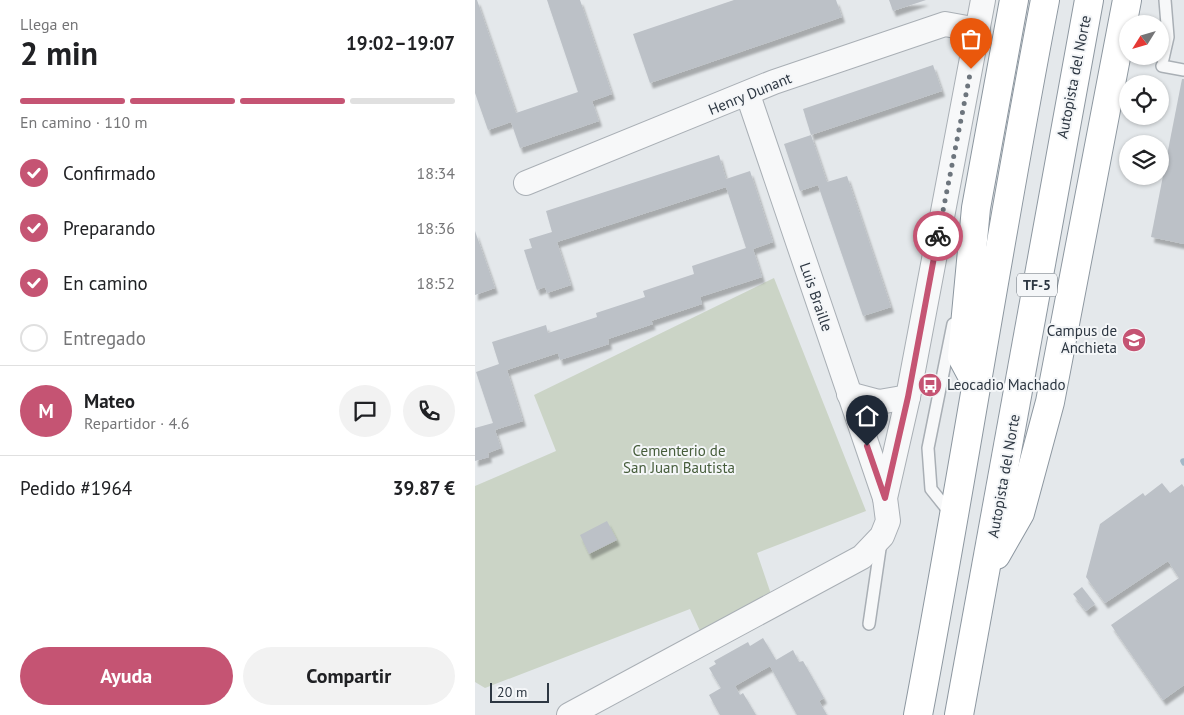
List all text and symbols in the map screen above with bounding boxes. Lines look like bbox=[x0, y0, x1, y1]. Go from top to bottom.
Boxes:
text: Llega en bbox=[20, 14, 79, 34]
street label: Autopista del Norte bbox=[1052, 14, 1095, 140]
north arrow bbox=[1119, 15, 1169, 65]
map controls bbox=[1119, 15, 1169, 185]
pin bbox=[950, 18, 992, 69]
icon: bag bbox=[957, 25, 985, 53]
text: 19:02–19:07 bbox=[346, 31, 455, 55]
text: 2 min bbox=[20, 32, 98, 74]
street label: Henry Dunant bbox=[705, 68, 794, 119]
button: locate bbox=[1119, 75, 1169, 125]
text: En camino · 110 m bbox=[20, 112, 148, 132]
button: layers bbox=[1119, 135, 1169, 185]
icon: check bbox=[20, 159, 48, 187]
text: Confirmado bbox=[63, 161, 156, 185]
text: 18:34 bbox=[417, 163, 455, 183]
courier bbox=[913, 211, 963, 261]
icon: check bbox=[20, 214, 48, 242]
text: Preparando bbox=[63, 216, 155, 240]
text: 18:36 bbox=[417, 218, 455, 238]
icon: bike bbox=[924, 222, 952, 250]
street label: Luis Braille bbox=[796, 260, 837, 334]
icon: check bbox=[20, 269, 48, 297]
text: En camino bbox=[63, 271, 148, 295]
text: 18:52 bbox=[417, 273, 455, 293]
road number: TF-5 bbox=[1017, 274, 1057, 296]
place label: Campus de Anchieta bbox=[1047, 321, 1117, 357]
text: Entregado bbox=[63, 326, 146, 350]
school or university icon: Campus de Anchieta bbox=[1121, 327, 1147, 353]
bus stop icon: Leocadio Machado bbox=[917, 372, 943, 398]
place label: Leocadio Machado bbox=[947, 375, 1066, 394]
button: chat bbox=[339, 385, 391, 437]
button: phone bbox=[403, 385, 455, 437]
text: Mateo bbox=[84, 389, 135, 413]
pin bbox=[846, 395, 888, 446]
text: M bbox=[38, 399, 54, 423]
icon: home bbox=[853, 402, 881, 430]
text: Repartidor · 4.6 bbox=[84, 413, 189, 433]
street label: Autopista del Norte bbox=[983, 413, 1024, 539]
park label: Cementerio de San Juan Bautista bbox=[623, 441, 735, 477]
text: Pedido #1964 bbox=[20, 476, 132, 500]
text: 39.87 € bbox=[393, 476, 455, 500]
button: Ayuda bbox=[20, 647, 233, 705]
button: Compartir bbox=[243, 647, 455, 705]
scale bar bbox=[490, 680, 549, 703]
text: 20 m bbox=[497, 683, 527, 701]

